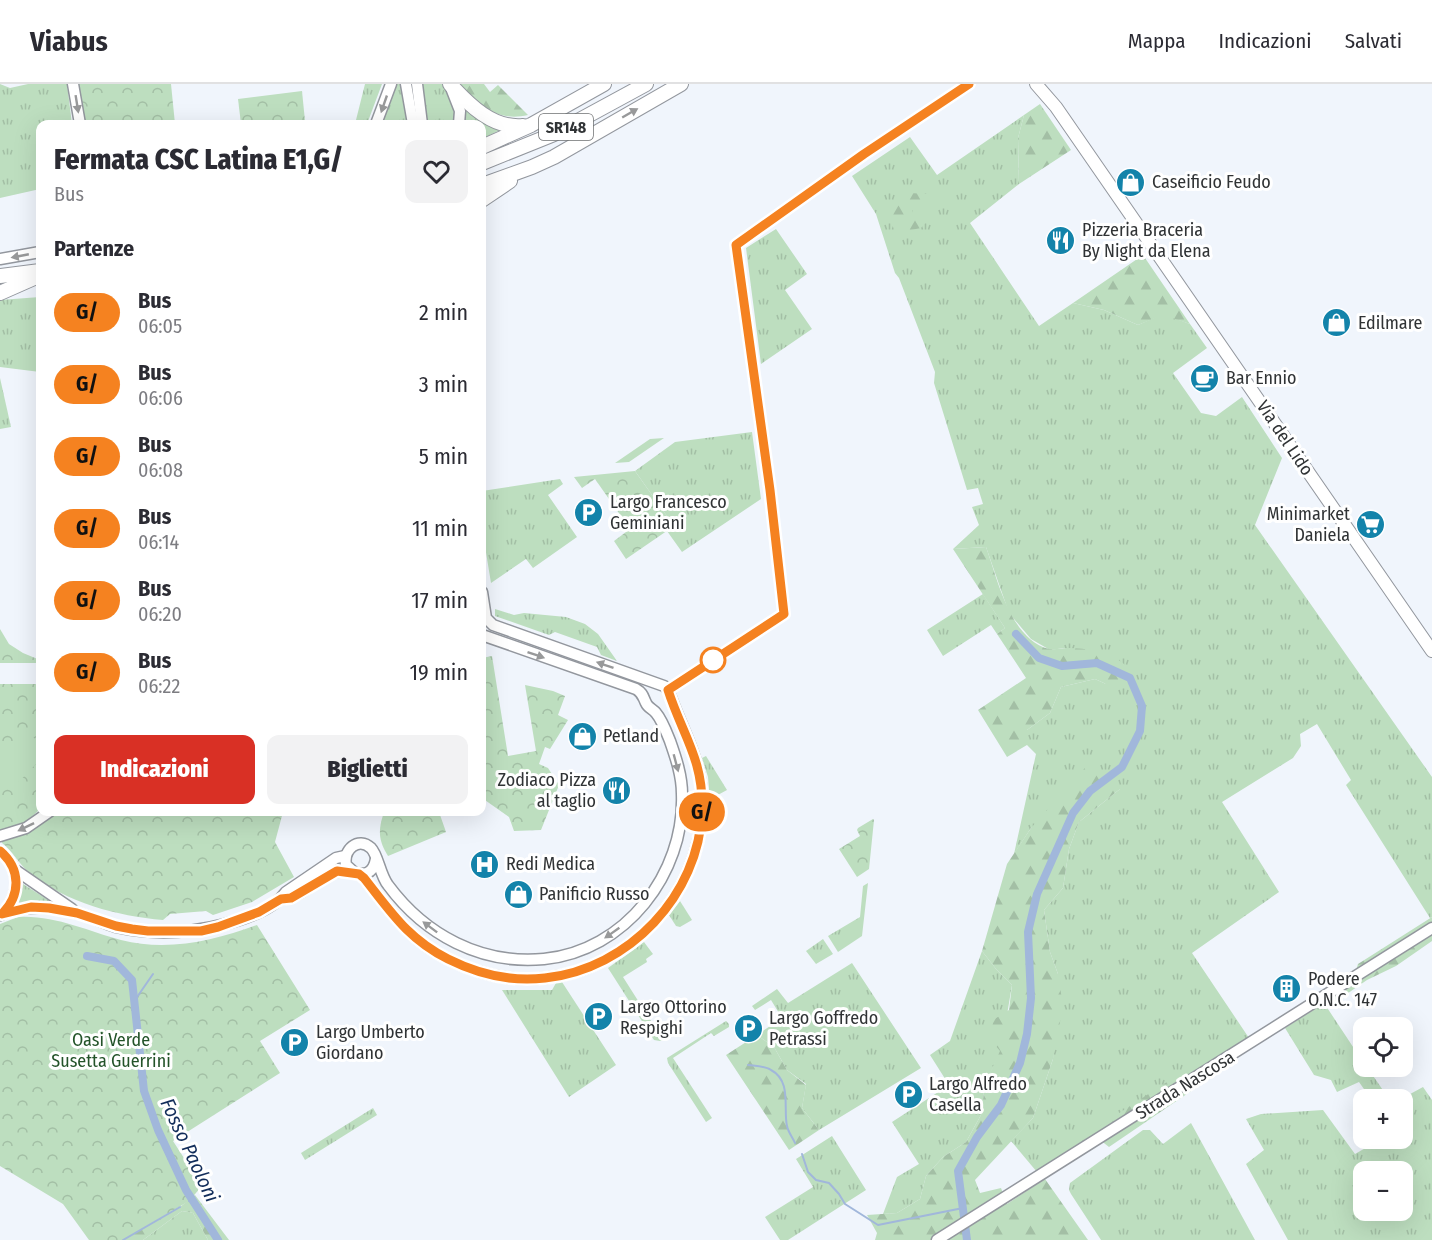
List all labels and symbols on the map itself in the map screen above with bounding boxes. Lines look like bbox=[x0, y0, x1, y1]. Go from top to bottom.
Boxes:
one-way arrow bbox=[72, 95, 81, 114]
one-way arrow bbox=[379, 95, 388, 113]
one-way arrow bbox=[621, 108, 638, 118]
road number: SR148 bbox=[539, 114, 593, 140]
shop icon: Caseificio Feudo bbox=[1115, 166, 1147, 198]
place label: Caseificio Feudo bbox=[1152, 171, 1271, 193]
place label: Pizzeria Braceria By Night da Elena bbox=[1082, 219, 1211, 262]
restaurant icon: Pizzeria Braceria By Night da Elena bbox=[1045, 224, 1077, 256]
one-way arrow bbox=[11, 252, 30, 261]
shop icon: Edilmare bbox=[1321, 307, 1353, 339]
place label: Edilmare bbox=[1358, 312, 1422, 334]
cafe icon: Bar Ennio bbox=[1189, 362, 1221, 394]
place label: Bar Ennio bbox=[1226, 367, 1296, 389]
street label: Via del Lido bbox=[1252, 396, 1318, 480]
place label: Largo Francesco Geminiani bbox=[610, 491, 727, 534]
parking icon: Largo Francesco Geminiani bbox=[573, 496, 605, 528]
place label: Minimarket Daniela bbox=[1267, 503, 1350, 546]
supermarket icon: Minimarket Daniela bbox=[1355, 508, 1387, 540]
unlabelled marker bbox=[700, 647, 726, 673]
one-way arrow bbox=[528, 650, 546, 660]
one-way arrow bbox=[596, 659, 614, 669]
shop icon: Petland bbox=[566, 720, 598, 752]
place label: Petland bbox=[603, 725, 659, 747]
one-way arrow bbox=[672, 753, 682, 772]
place label: Zodiaco Pizza al taglio bbox=[498, 769, 596, 812]
restaurant icon: Zodiaco Pizza al taglio bbox=[601, 774, 633, 806]
line badge: G/ bbox=[675, 792, 729, 832]
one-way arrow bbox=[17, 821, 35, 831]
hospital icon: Redi Medica bbox=[469, 848, 501, 880]
place label: Redi Medica bbox=[506, 853, 595, 875]
shop icon: Panificio Russo bbox=[502, 878, 534, 910]
place label: Panificio Russo bbox=[539, 883, 650, 905]
one-way arrow bbox=[422, 921, 438, 933]
one-way arrow bbox=[604, 927, 620, 939]
place label: Podere O.N.C. 147 bbox=[1308, 968, 1377, 1011]
building icon: Podere O.N.C. 147 bbox=[1271, 973, 1303, 1005]
place label: Largo Ottorino Respighi bbox=[620, 996, 727, 1039]
parking icon: Largo Ottorino Respighi bbox=[583, 1001, 615, 1033]
place label: Largo Goffredo Petrassi bbox=[769, 1007, 878, 1050]
parking icon: Largo Goffredo Petrassi bbox=[732, 1012, 764, 1044]
place label: Largo Umberto Giordano bbox=[316, 1021, 425, 1064]
parking icon: Largo Umberto Giordano bbox=[279, 1026, 311, 1058]
park label: Oasi Verde Susetta Guerrini bbox=[51, 1029, 171, 1072]
street label: Strada Nascosa bbox=[1131, 1046, 1239, 1124]
place label: Largo Alfredo Casella bbox=[929, 1073, 1027, 1116]
parking icon: Largo Alfredo Casella bbox=[892, 1078, 924, 1110]
water label: Fosso Paoloni bbox=[155, 1094, 225, 1206]

